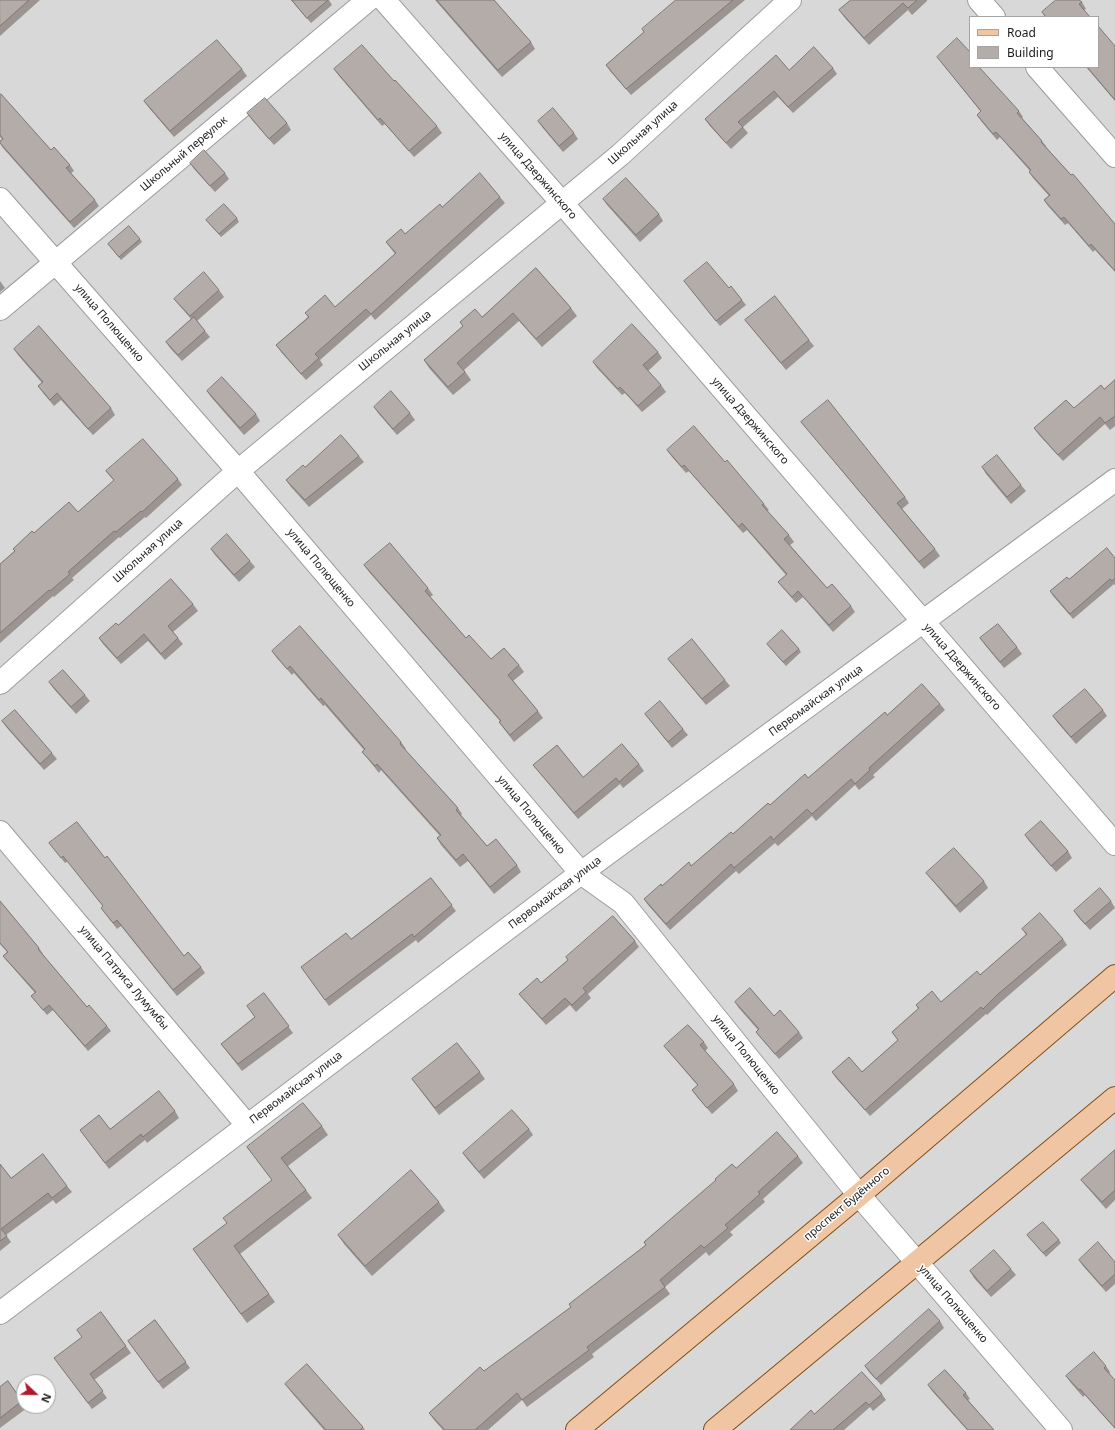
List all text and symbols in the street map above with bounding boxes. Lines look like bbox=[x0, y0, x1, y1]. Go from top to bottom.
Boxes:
legend bbox=[969, 16, 1099, 68]
text: Road bbox=[1007, 24, 1036, 41]
text: Building bbox=[1007, 44, 1054, 61]
street label: Школьная улица bbox=[605, 98, 681, 168]
street label: Школьный переулок bbox=[138, 114, 230, 194]
street label: улица Дзержинского bbox=[497, 130, 579, 222]
street label: улица Полющенко bbox=[72, 281, 146, 365]
street label: Школьная улица bbox=[356, 308, 434, 374]
street label: улица Дзержинского bbox=[709, 375, 791, 467]
street label: Школьная улица bbox=[110, 516, 186, 586]
street label: улица Полющенко bbox=[284, 526, 358, 610]
street label: улица Дзержинского bbox=[921, 621, 1003, 713]
street label: Первомайская улица bbox=[767, 663, 865, 739]
street label: улица Полющенко bbox=[494, 773, 568, 857]
street label: Первомайская улица bbox=[506, 854, 604, 932]
street label: улица Патриса Лумумбы bbox=[77, 923, 171, 1033]
street label: улица Полющенко bbox=[710, 1012, 782, 1098]
street label: Первомайская улица bbox=[247, 1049, 345, 1127]
street label: проспект Будённого bbox=[802, 1164, 892, 1244]
street label: улица Полющенко bbox=[916, 1262, 990, 1346]
north arrow bbox=[16, 1374, 56, 1414]
text: N bbox=[38, 1391, 55, 1405]

